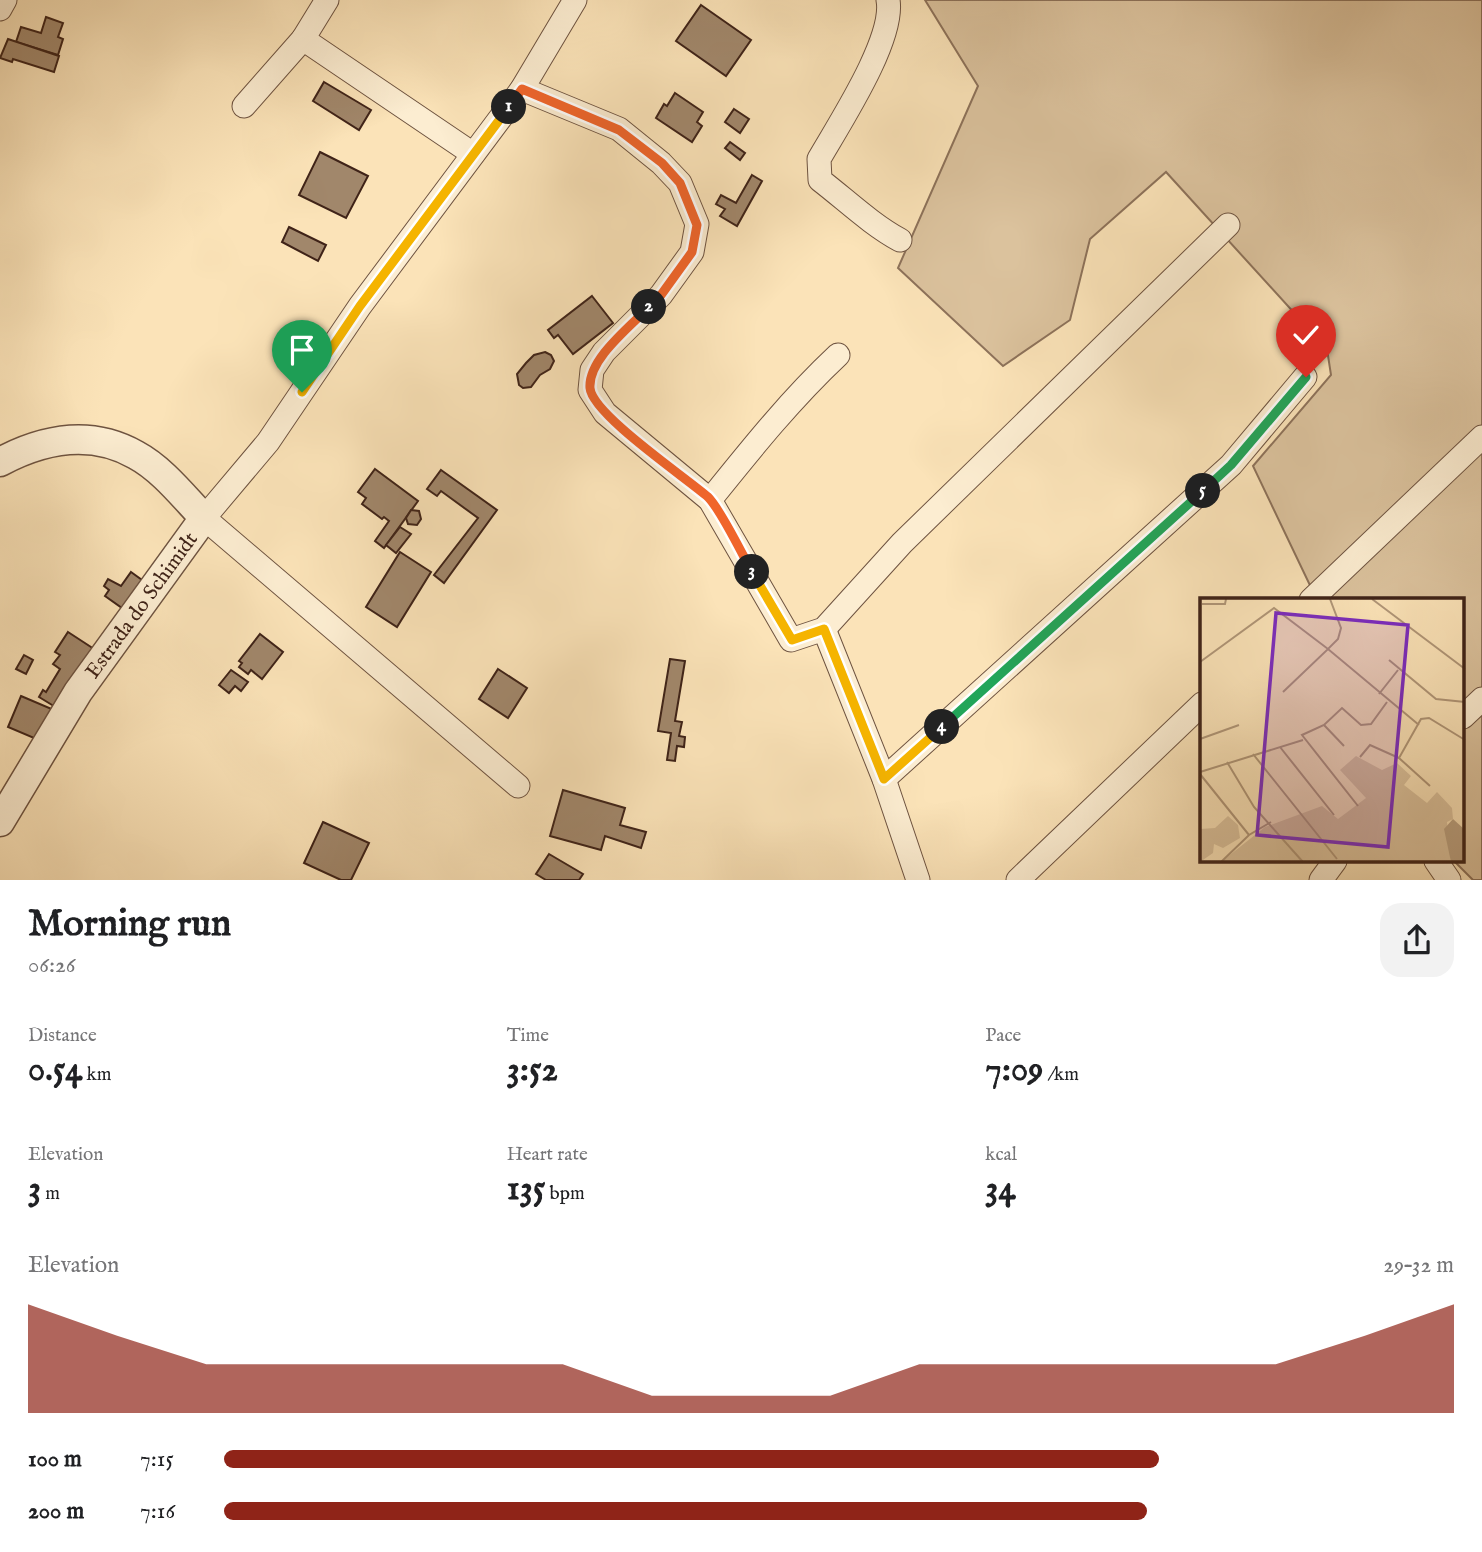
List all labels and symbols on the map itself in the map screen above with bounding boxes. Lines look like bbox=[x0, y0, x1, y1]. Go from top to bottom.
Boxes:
pin: 1 bbox=[491, 90, 526, 124]
pin: 2 bbox=[632, 290, 666, 324]
pin bbox=[1276, 305, 1336, 377]
pin bbox=[272, 320, 332, 392]
pin: 5 bbox=[1186, 474, 1220, 508]
street label: Estrada do Schimidt bbox=[80, 527, 204, 684]
pin: 3 bbox=[734, 554, 770, 590]
inset map bbox=[1200, 598, 1464, 862]
pin: 4 bbox=[925, 710, 960, 744]

